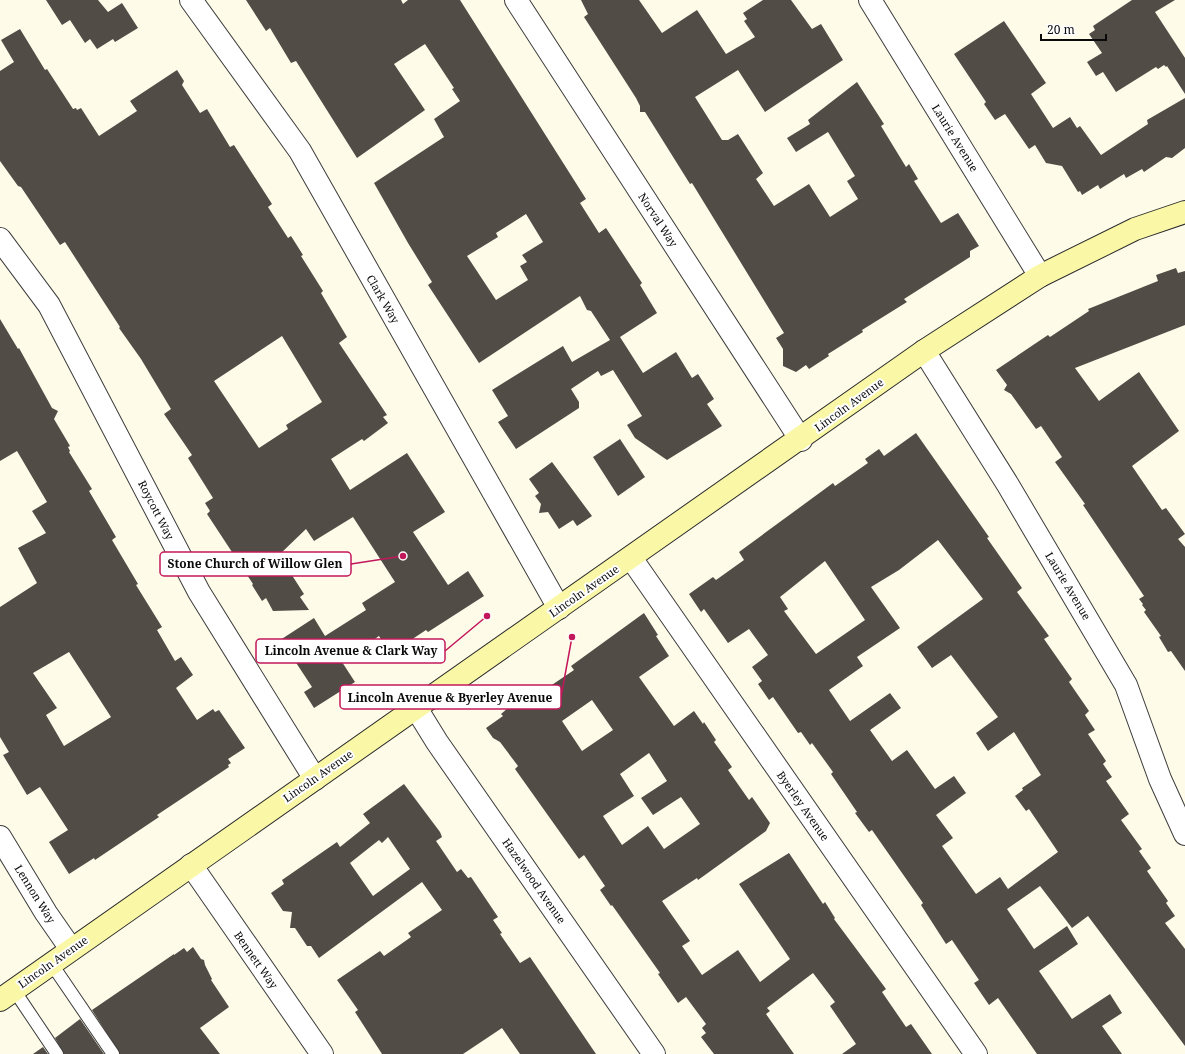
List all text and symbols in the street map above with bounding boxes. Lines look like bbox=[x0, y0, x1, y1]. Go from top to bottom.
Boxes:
scale bar bbox=[1041, 16, 1106, 42]
text: 20 m bbox=[1047, 21, 1075, 38]
street label: Laurie Avenue bbox=[929, 101, 982, 174]
street label: Norval Way bbox=[635, 190, 682, 250]
street label: Clark Way bbox=[363, 272, 404, 326]
street label: Lincoln Avenue bbox=[811, 374, 886, 435]
street label: Roycott Way bbox=[135, 477, 178, 543]
street label: Laurie Avenue bbox=[1042, 549, 1095, 623]
callout: Stone Church of Willow Glen bbox=[160, 552, 351, 576]
text: Stone Church of Willow Glen bbox=[168, 555, 342, 572]
street label: Lincoln Avenue bbox=[546, 561, 622, 620]
callout: Lincoln Avenue & Clark Way bbox=[256, 639, 445, 663]
text: Lincoln Avenue & Clark Way bbox=[265, 642, 437, 659]
callout: Lincoln Avenue & Byerley Avenue bbox=[340, 685, 561, 709]
text: Lincoln Avenue & Byerley Avenue bbox=[348, 689, 552, 706]
street label: Lincoln Avenue bbox=[280, 746, 356, 805]
street label: Byerley Avenue bbox=[774, 768, 833, 844]
street label: Hazelwood Avenue bbox=[499, 835, 570, 926]
street label: Lennon Way bbox=[12, 862, 60, 926]
street label: Bennett Way bbox=[231, 928, 282, 992]
street label: Lincoln Avenue bbox=[15, 932, 91, 991]

